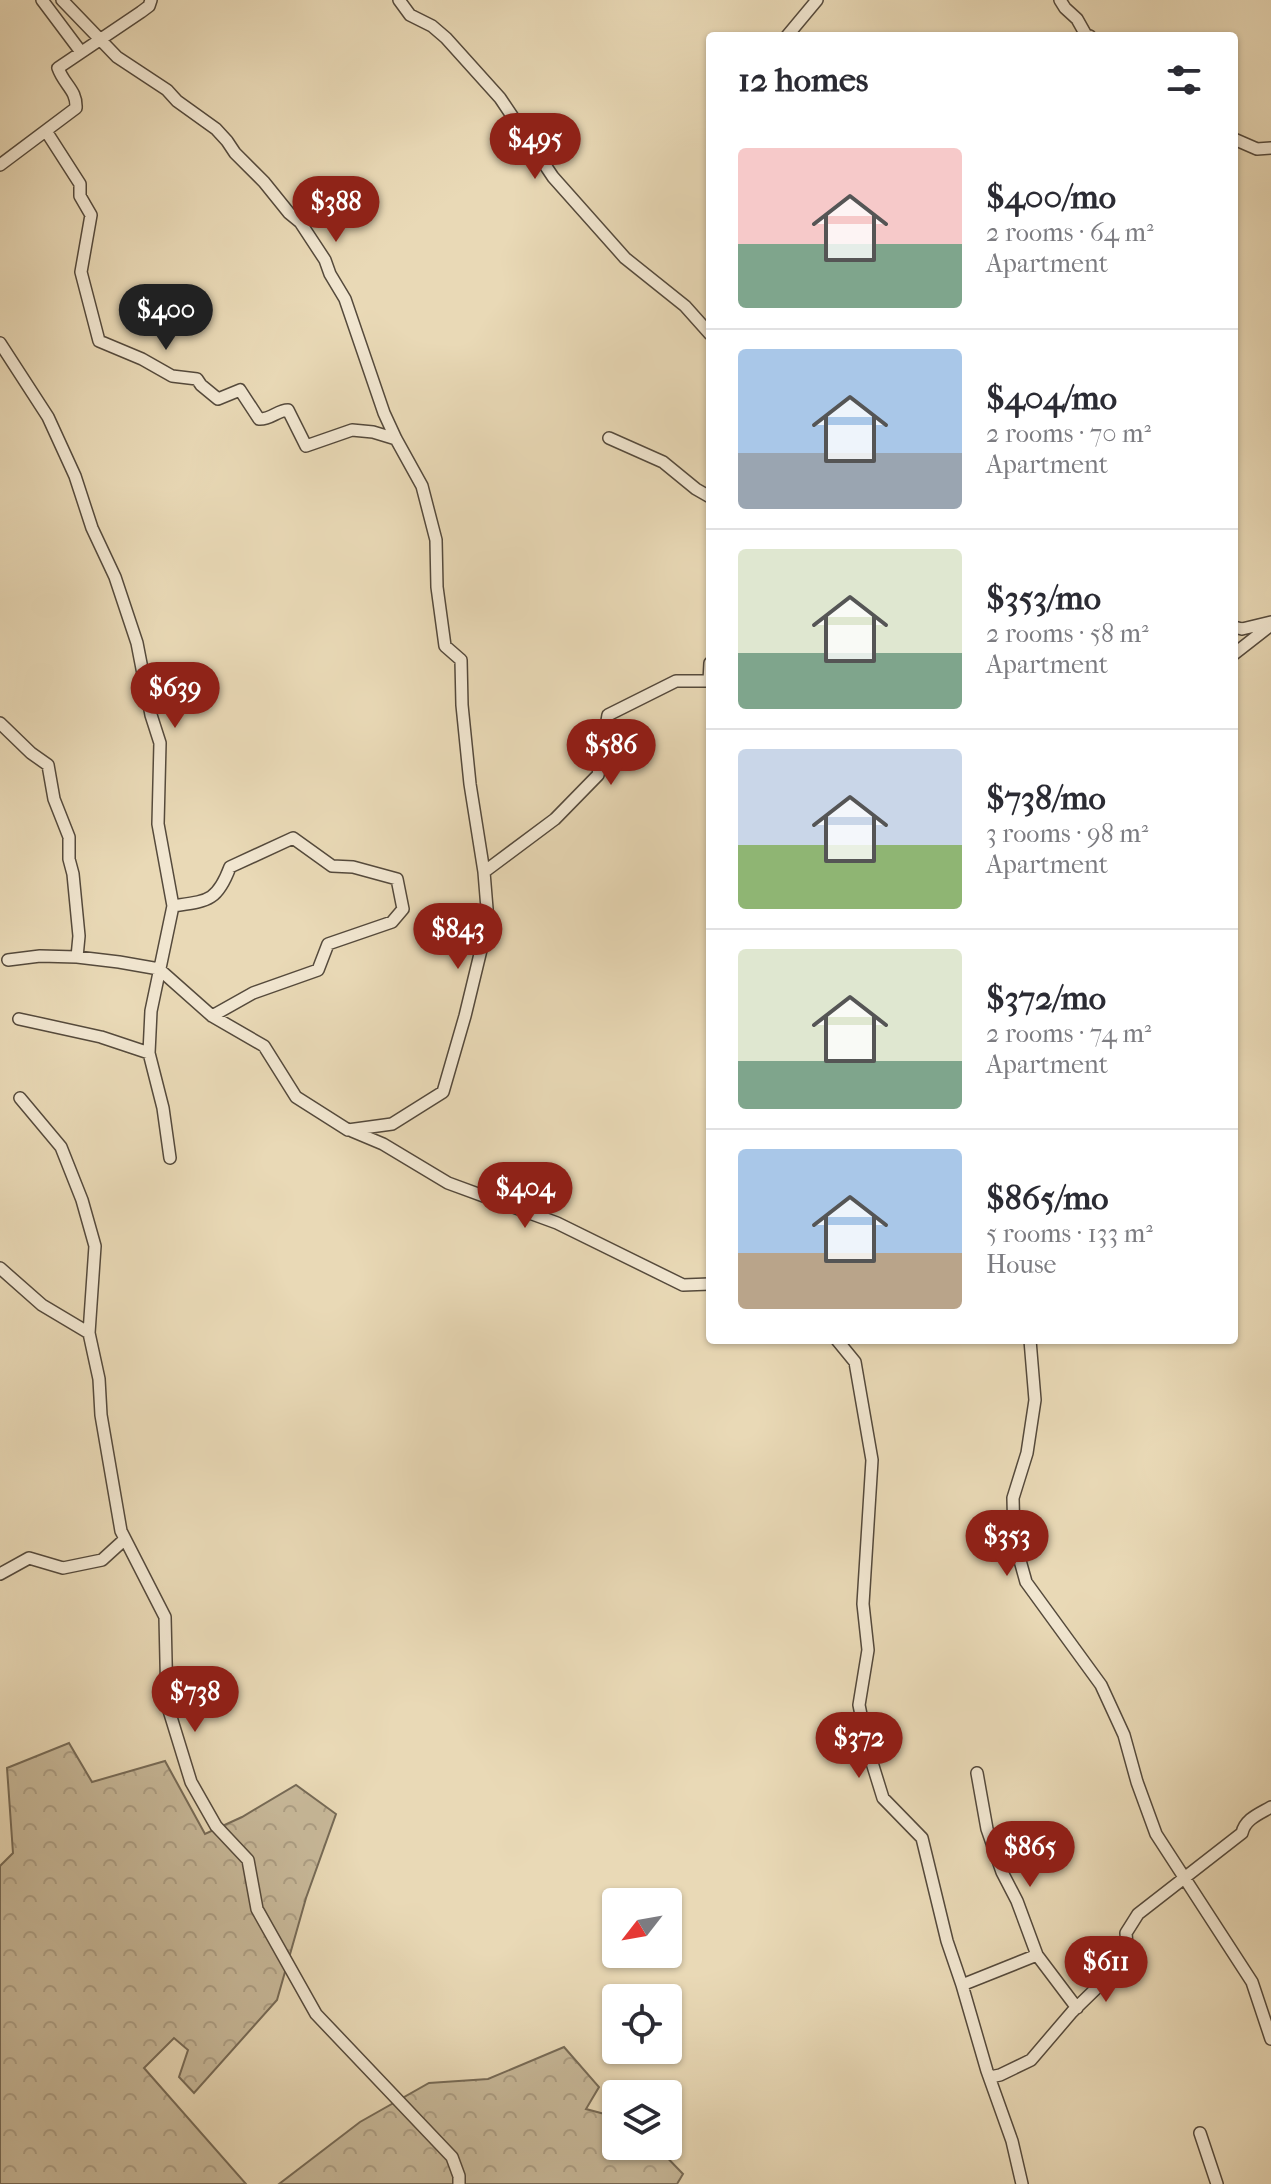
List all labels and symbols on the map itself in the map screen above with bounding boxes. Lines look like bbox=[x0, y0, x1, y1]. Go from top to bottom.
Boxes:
pin: $495 bbox=[488, 113, 582, 181]
pin: $388 bbox=[289, 176, 383, 244]
pin: $400 bbox=[119, 284, 213, 352]
pin: $639 bbox=[128, 662, 222, 730]
pin: $586 bbox=[564, 719, 658, 787]
pin: $843 bbox=[411, 903, 505, 971]
pin: $404 bbox=[478, 1162, 572, 1230]
pin: $353 bbox=[960, 1510, 1054, 1578]
pin: $738 bbox=[148, 1666, 242, 1734]
pin: $372 bbox=[812, 1712, 906, 1780]
pin: $865 bbox=[983, 1821, 1077, 1889]
north arrow bbox=[602, 1888, 682, 1968]
pin: $611 bbox=[1059, 1936, 1153, 2004]

